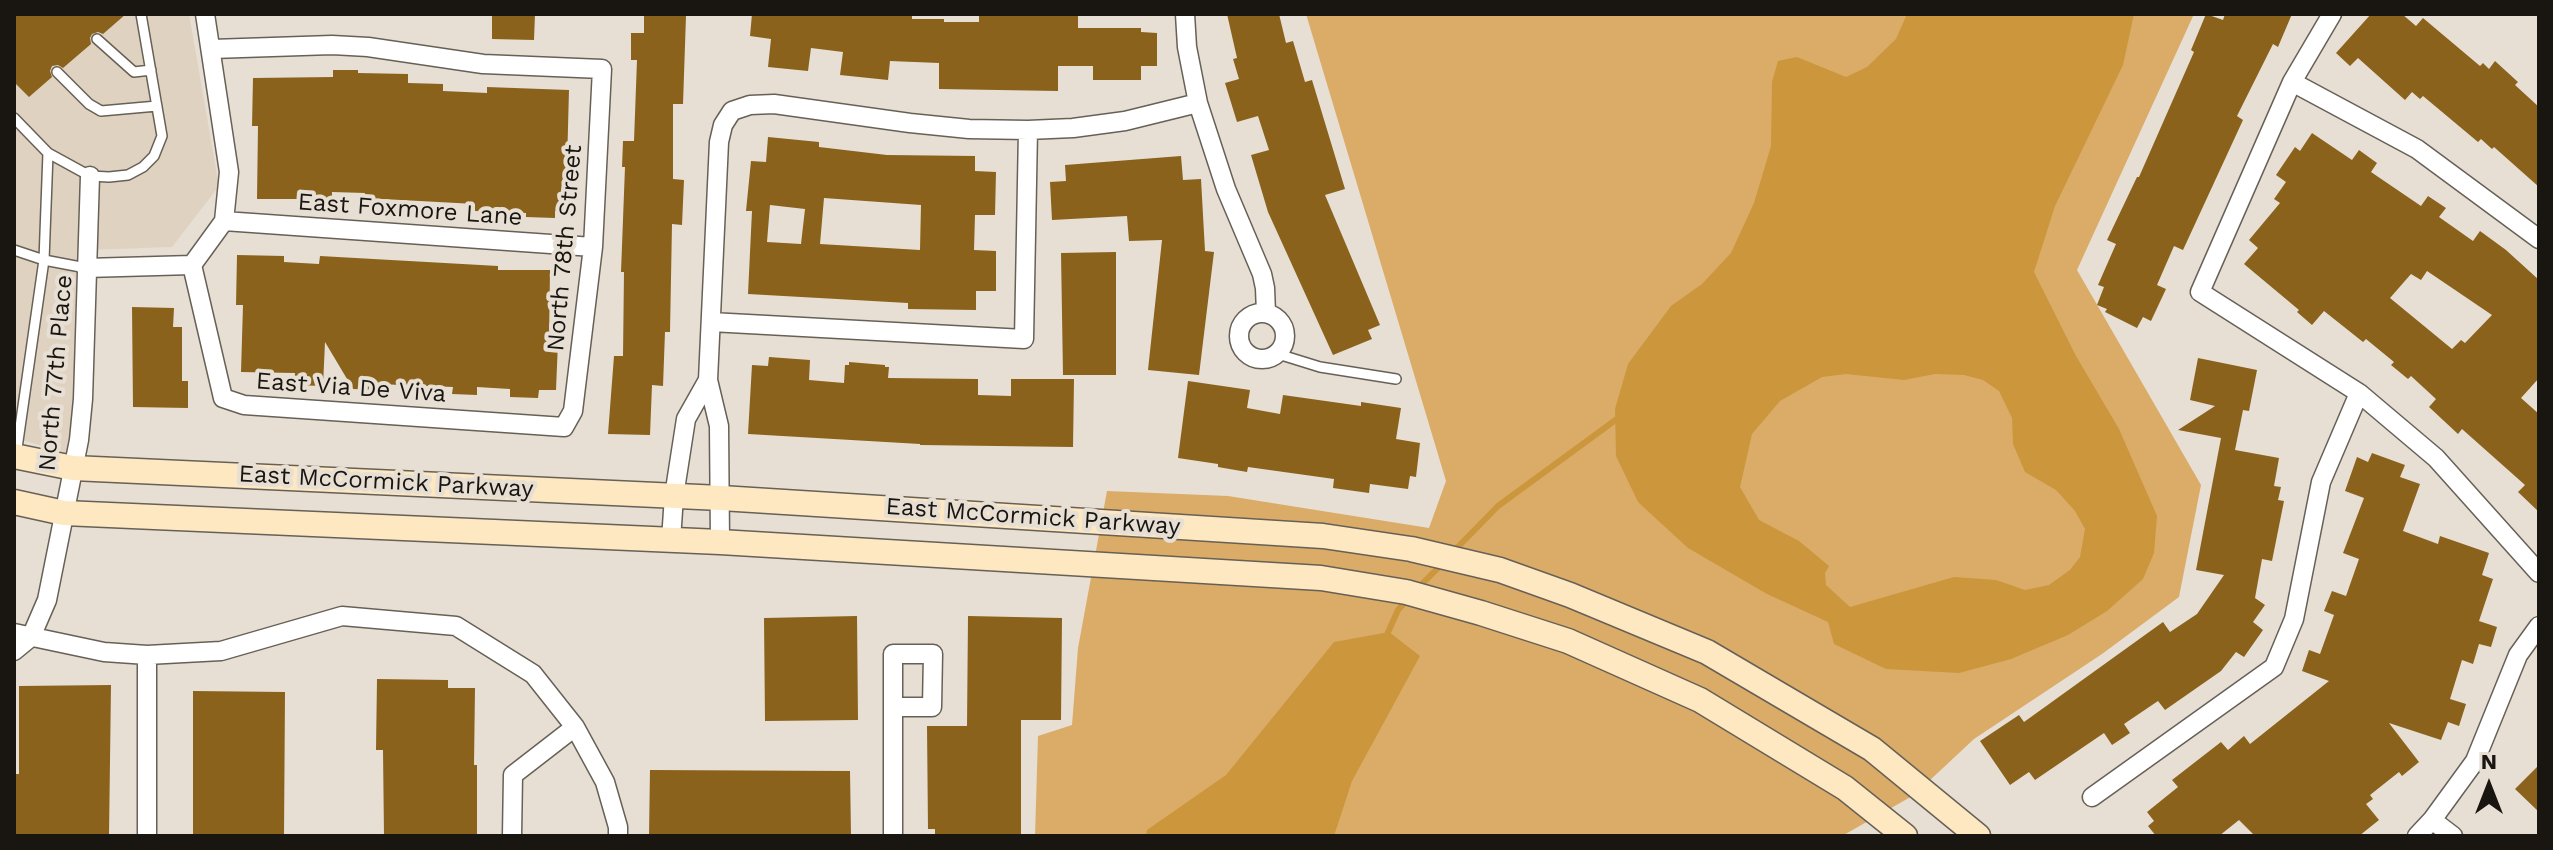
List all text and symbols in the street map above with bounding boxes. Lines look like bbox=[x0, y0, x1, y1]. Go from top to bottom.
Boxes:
street label: North 78th Street bbox=[542, 144, 588, 352]
street label: East Foxmore Lane bbox=[297, 188, 523, 232]
street label: North 77th Place bbox=[33, 274, 79, 472]
street label: East Via De Viva bbox=[255, 367, 447, 409]
street label: East McCormick Parkway bbox=[238, 460, 534, 504]
street label: East McCormick Parkway bbox=[885, 492, 1181, 542]
north arrow bbox=[2449, 746, 2529, 826]
text: N bbox=[2481, 749, 2497, 774]

